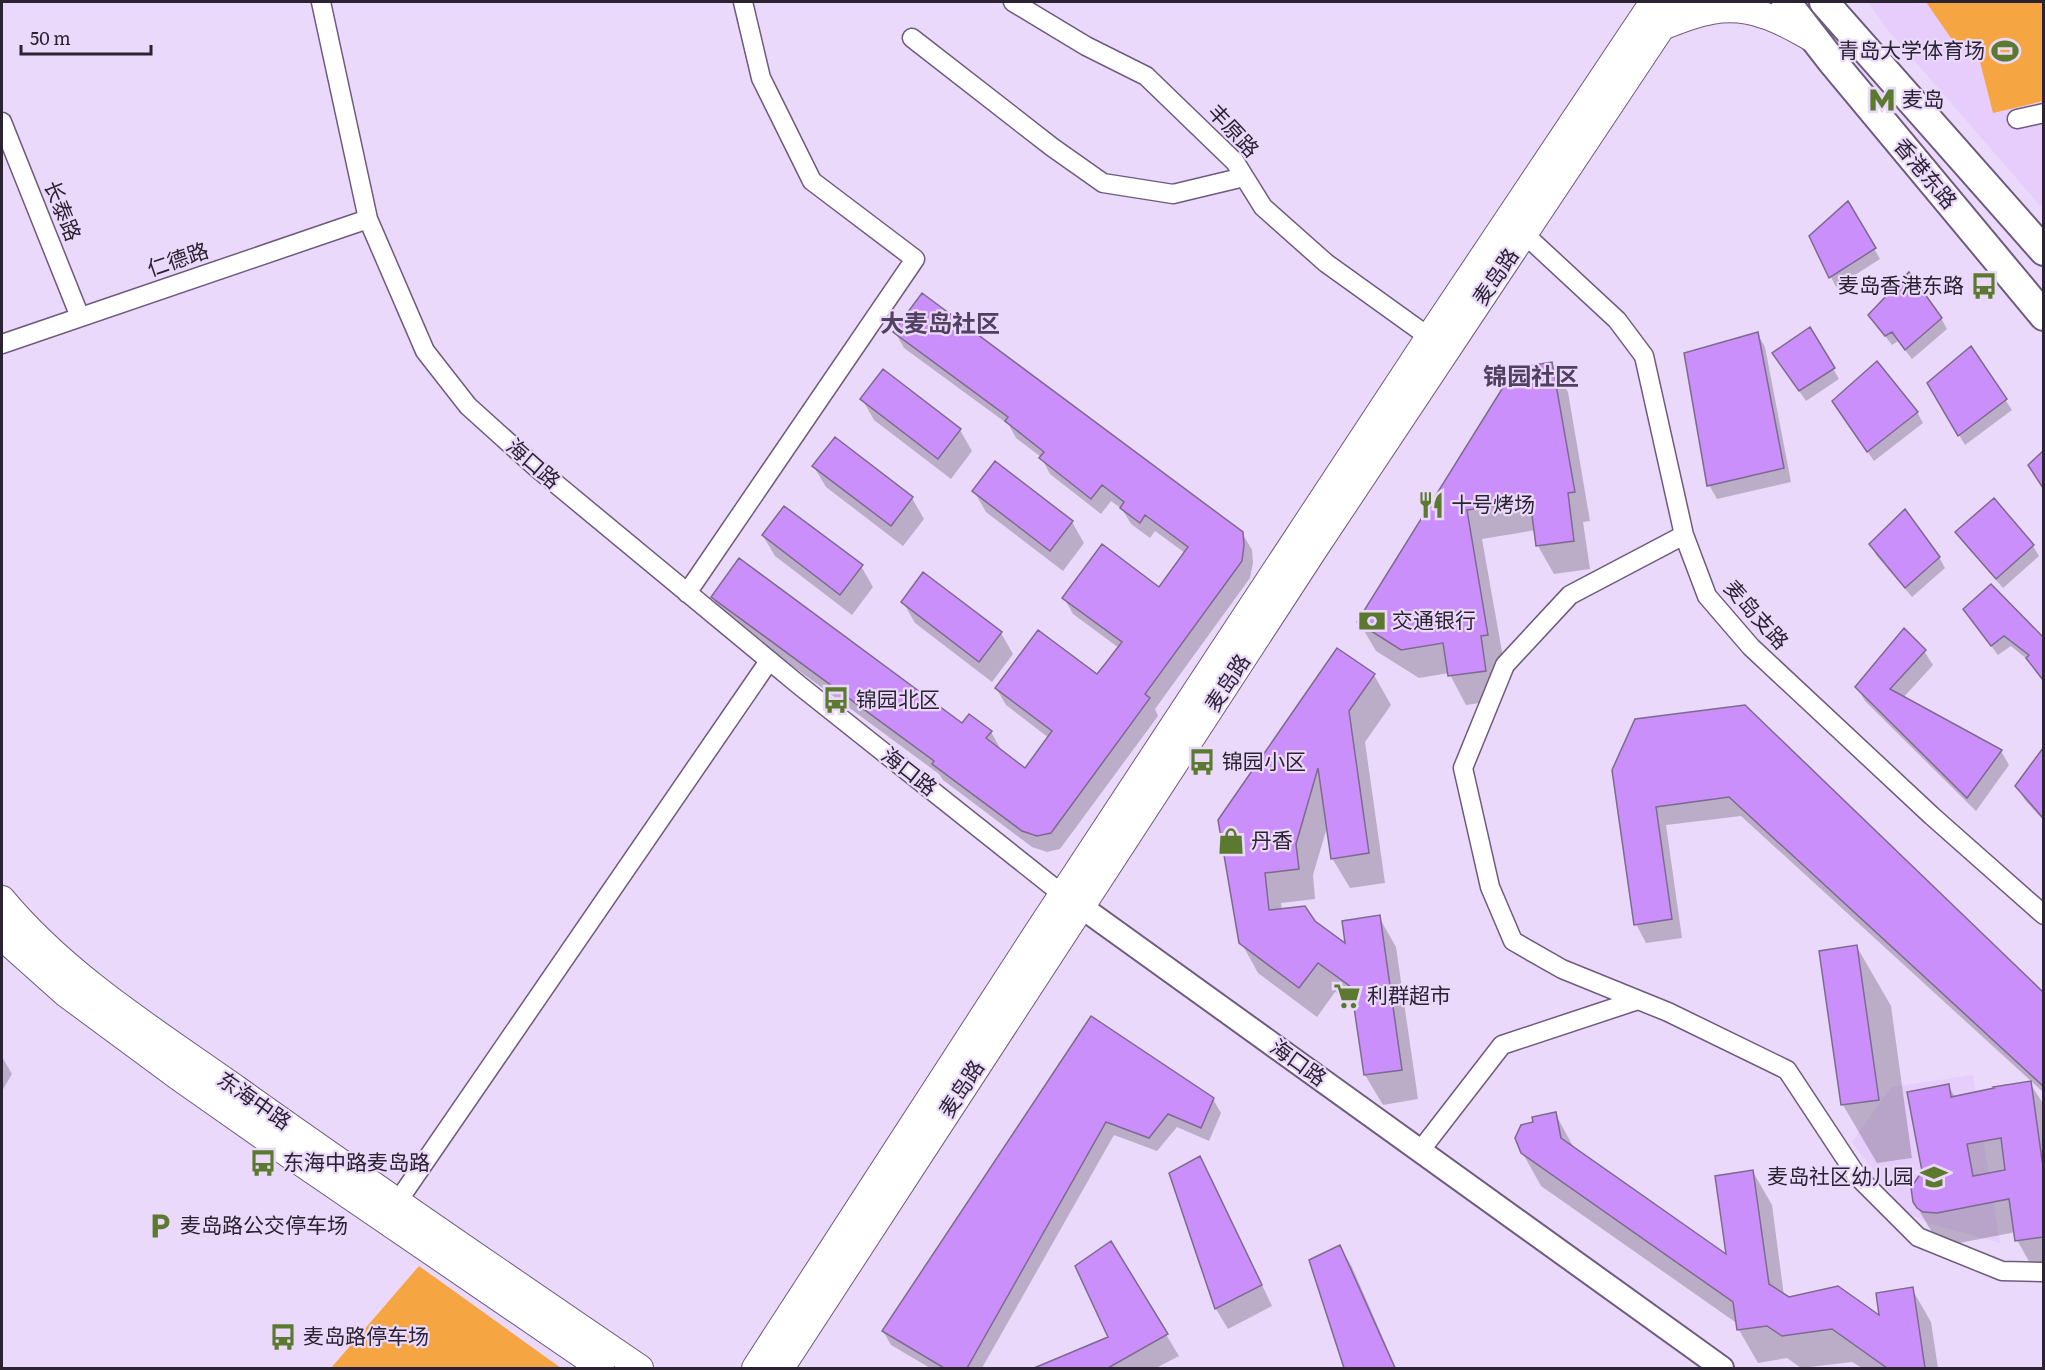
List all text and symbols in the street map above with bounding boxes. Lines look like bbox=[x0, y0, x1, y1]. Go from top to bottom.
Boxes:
scale bar bbox=[21, 18, 152, 56]
text: 50 m bbox=[30, 24, 71, 51]
place label: 青岛大学体育场 bbox=[1838, 33, 1985, 64]
sports icon: 青岛大学体育场 bbox=[1990, 36, 2020, 66]
place label: 麦岛 bbox=[1902, 82, 1944, 113]
metro station icon: 麦岛 bbox=[1867, 85, 1897, 115]
street label: 丰原路 bbox=[1202, 96, 1268, 163]
street label: 香港东路 bbox=[1888, 130, 1966, 215]
street label: 长泰路 bbox=[38, 175, 90, 245]
street label: 仁德路 bbox=[142, 233, 212, 283]
street label: 麦岛路 bbox=[1463, 241, 1524, 310]
place label: 麦岛香港东路 bbox=[1838, 268, 1964, 299]
bus stop icon: 麦岛香港东路 bbox=[1969, 271, 1999, 301]
district label: 大麦岛社区 bbox=[880, 304, 1000, 339]
district label: 锦园社区 bbox=[1483, 357, 1579, 392]
street label: 海口路 bbox=[501, 430, 569, 494]
place label: 十号烤场 bbox=[1451, 487, 1535, 518]
restaurant icon: 十号烤场 bbox=[1416, 490, 1446, 520]
street label: 麦岛支路 bbox=[1718, 572, 1797, 655]
place label: 交通银行 bbox=[1392, 603, 1476, 634]
bank icon: 交通银行 bbox=[1357, 606, 1387, 636]
street label: 麦岛路 bbox=[1196, 647, 1256, 716]
place label: 锦园北区 bbox=[856, 682, 940, 713]
bus stop icon: 锦园北区 bbox=[821, 685, 851, 715]
street label: 海口路 bbox=[876, 738, 945, 802]
place label: 锦园小区 bbox=[1222, 744, 1306, 775]
bus stop icon: 锦园小区 bbox=[1187, 747, 1217, 777]
place label: 丹香 bbox=[1251, 823, 1293, 854]
shop icon: 丹香 bbox=[1216, 826, 1246, 856]
place label: 利群超市 bbox=[1367, 978, 1451, 1009]
supermarket icon: 利群超市 bbox=[1332, 981, 1362, 1011]
street label: 海口路 bbox=[1265, 1030, 1334, 1092]
street label: 麦岛路 bbox=[930, 1053, 990, 1122]
street label: 东海中路 bbox=[212, 1062, 299, 1136]
place label: 东海中路麦岛路 bbox=[283, 1145, 430, 1176]
bus stop icon: 东海中路麦岛路 bbox=[248, 1148, 278, 1178]
place label: 麦岛社区幼儿园 bbox=[1767, 1159, 1914, 1190]
school or university icon: 麦岛社区幼儿园 bbox=[1919, 1162, 1949, 1192]
place label: 麦岛路公交停车场 bbox=[180, 1208, 348, 1239]
parking icon: 麦岛路公交停车场 bbox=[145, 1211, 175, 1241]
place label: 麦岛路停车场 bbox=[303, 1319, 429, 1350]
bus stop icon: 麦岛路停车场 bbox=[268, 1322, 298, 1352]

